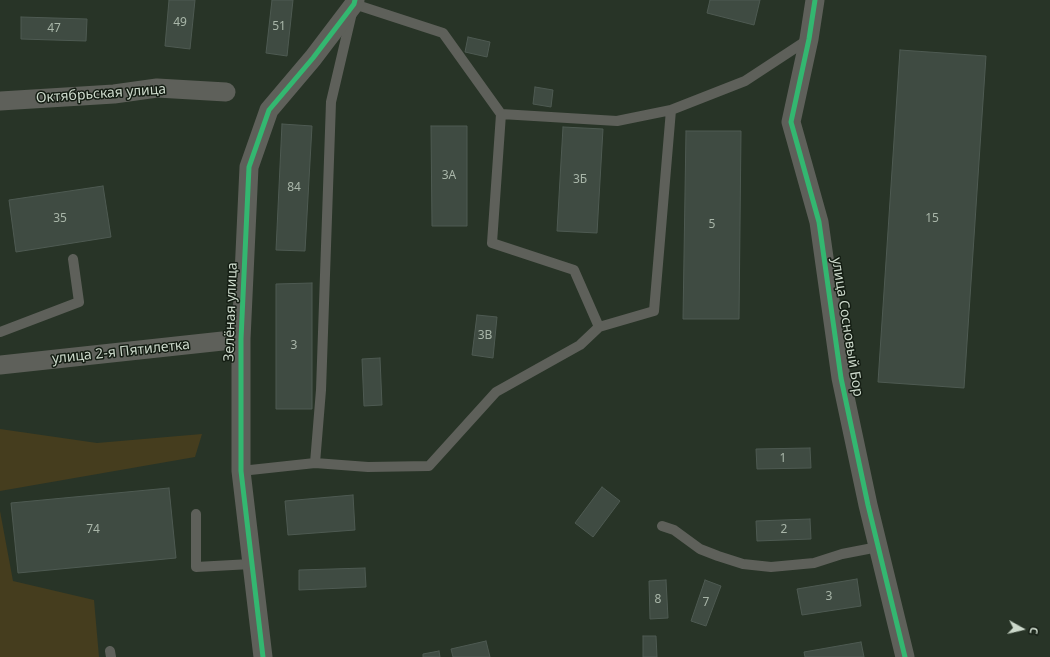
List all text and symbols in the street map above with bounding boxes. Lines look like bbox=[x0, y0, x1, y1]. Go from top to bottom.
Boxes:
house number: 49 bbox=[173, 16, 187, 30]
house number: 51 bbox=[272, 20, 286, 34]
house number: 47 bbox=[47, 22, 61, 36]
street label: Октябрьская улица bbox=[35, 81, 167, 107]
house number: 3А bbox=[442, 169, 456, 183]
house number: 3Б bbox=[573, 173, 587, 187]
house number: 84 bbox=[287, 181, 301, 195]
house number: 35 bbox=[53, 212, 67, 226]
house number: 15 bbox=[925, 212, 939, 226]
house number: 5 bbox=[709, 218, 715, 232]
street label: улица Сосновый Бор bbox=[828, 256, 866, 398]
street label: Зелёная улица bbox=[221, 262, 241, 362]
house number: 3В bbox=[478, 329, 492, 343]
street label: улица 2-я Пятилетка bbox=[51, 336, 191, 368]
house number: 3 bbox=[291, 339, 297, 353]
house number: 1 bbox=[780, 452, 786, 466]
house number: 74 bbox=[86, 523, 100, 537]
house number: 2 bbox=[781, 523, 787, 537]
house number: 3 bbox=[826, 590, 832, 604]
house number: 8 bbox=[655, 593, 661, 607]
house number: 7 bbox=[703, 596, 709, 610]
north arrow bbox=[1002, 609, 1042, 649]
text: С bbox=[1026, 626, 1042, 635]

